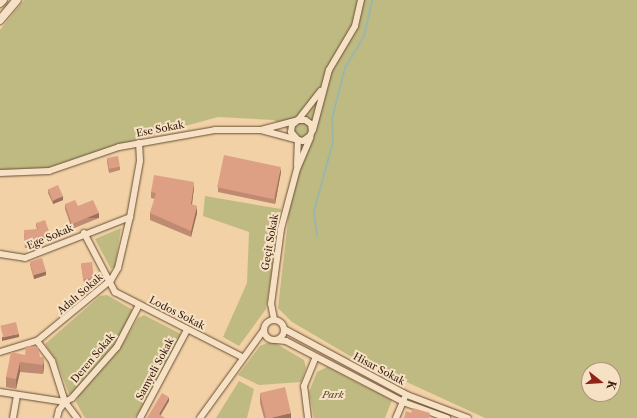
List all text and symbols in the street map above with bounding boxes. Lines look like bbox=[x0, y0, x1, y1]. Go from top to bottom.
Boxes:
street label: Ese Sokak bbox=[135, 119, 185, 139]
street label: Geçit Sokak bbox=[259, 213, 281, 271]
street label: Ege Sokak bbox=[25, 222, 75, 252]
street label: Adalı Sokak bbox=[55, 271, 105, 317]
street label: Lodos Sokak bbox=[147, 294, 207, 332]
street label: Deren Sokak bbox=[69, 331, 117, 385]
street label: Samyeli Sokak bbox=[134, 336, 176, 402]
street label: Hisar Sokak bbox=[351, 350, 407, 388]
north arrow bbox=[581, 362, 621, 402]
text: K bbox=[604, 379, 620, 391]
park label: Park bbox=[322, 389, 344, 401]

